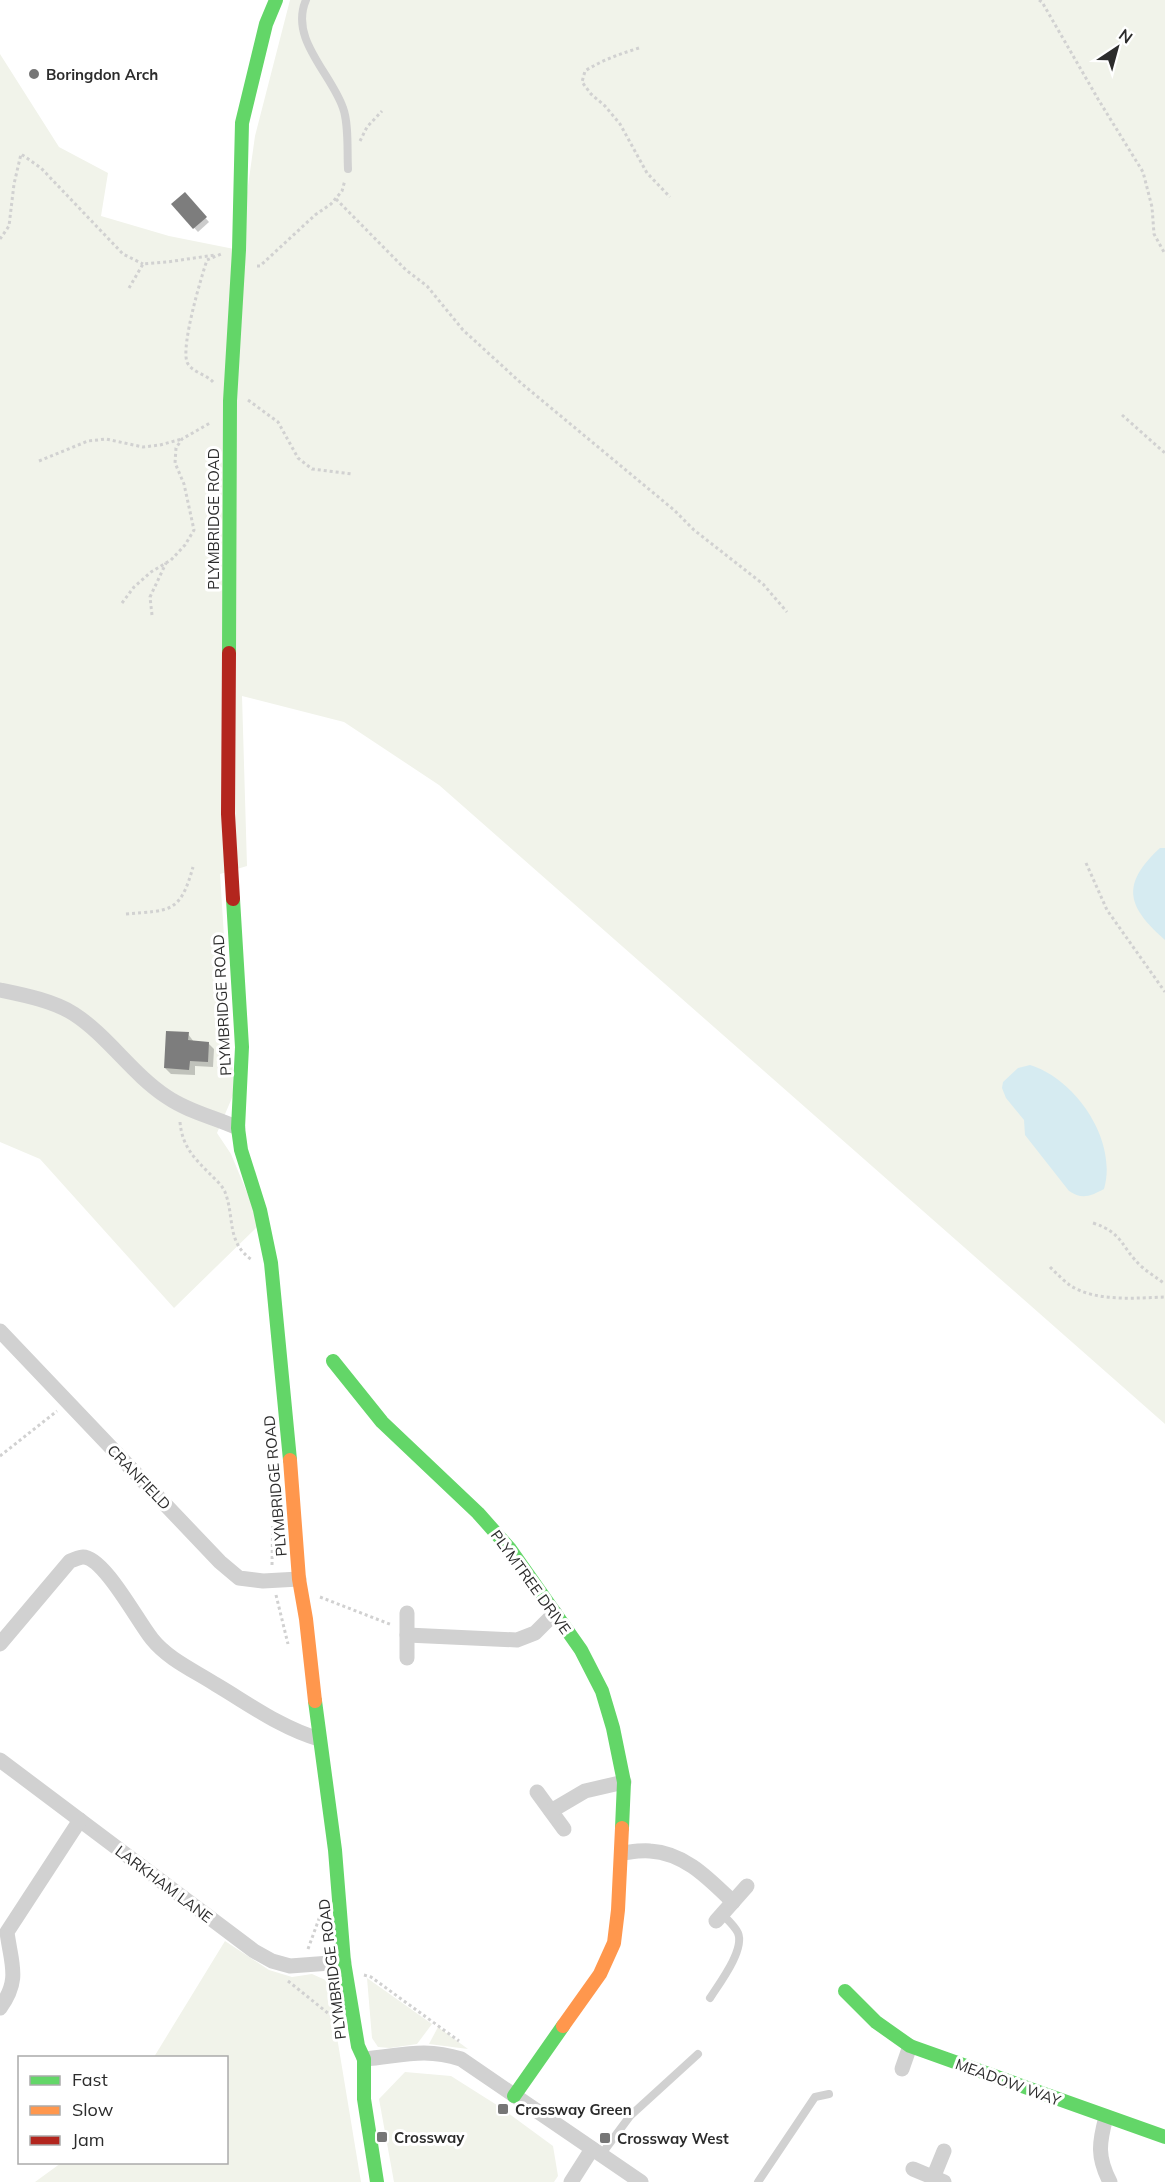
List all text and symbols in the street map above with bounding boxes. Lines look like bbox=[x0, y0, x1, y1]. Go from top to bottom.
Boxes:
north arrow bbox=[1087, 18, 1147, 78]
text: N bbox=[1115, 24, 1137, 48]
place label: Boringdon Arch bbox=[46, 65, 158, 84]
marker: Boringdon Arch bbox=[27, 67, 41, 81]
street label: PLYMBRIDGE ROAD bbox=[204, 448, 223, 590]
street label: PLYMBRIDGE ROAD bbox=[209, 934, 235, 1076]
street label: PLYMBRIDGE ROAD bbox=[259, 1415, 291, 1557]
street label: CRANFIELD bbox=[103, 1440, 175, 1514]
street label: PLYMTREE DRIVE bbox=[487, 1526, 575, 1638]
street label: LARKHAM LANE bbox=[112, 1841, 217, 1927]
street label: PLYMBRIDGE ROAD bbox=[314, 1898, 350, 2040]
street label: MEADOW WAY bbox=[953, 2054, 1064, 2110]
legend bbox=[18, 2056, 228, 2164]
text: Fast bbox=[72, 2068, 108, 2091]
text: Slow bbox=[72, 2098, 114, 2121]
place label: Crossway Green bbox=[515, 2100, 632, 2119]
marker: Crossway Green bbox=[496, 2102, 510, 2116]
text: Jam bbox=[72, 2128, 105, 2151]
place label: Crossway bbox=[394, 2128, 465, 2147]
place label: Crossway West bbox=[617, 2129, 729, 2148]
marker: Crossway bbox=[375, 2130, 389, 2144]
marker: Crossway West bbox=[598, 2131, 612, 2145]

